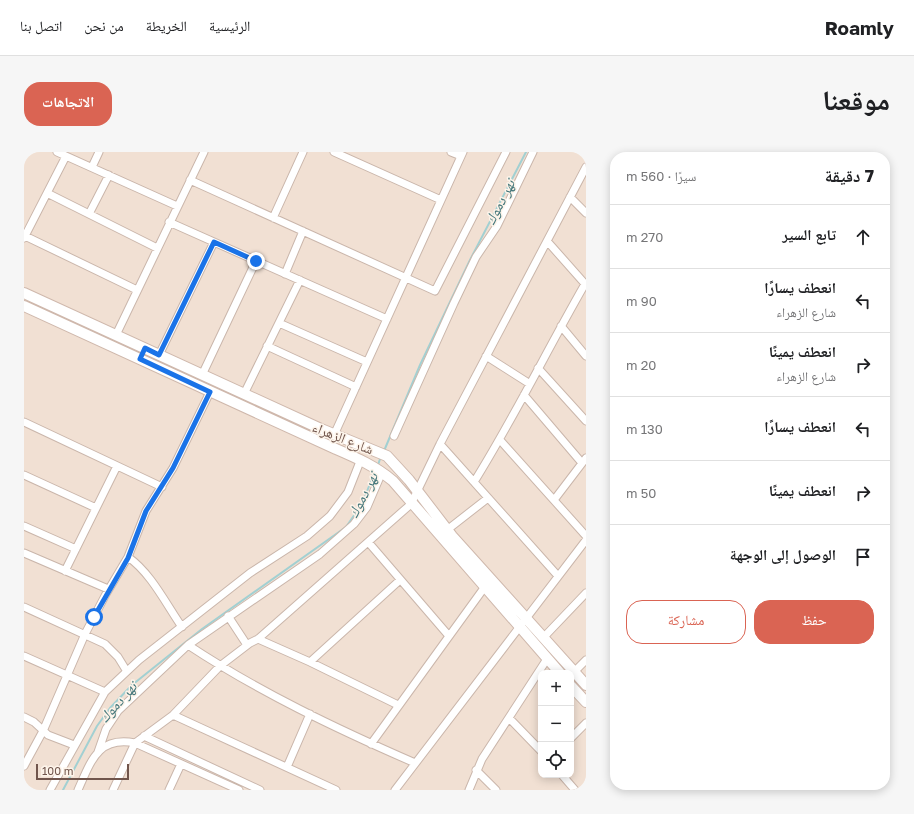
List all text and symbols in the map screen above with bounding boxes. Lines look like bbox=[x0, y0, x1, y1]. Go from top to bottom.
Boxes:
text: Roamly bbox=[825, 16, 894, 39]
text: اتصل بنا bbox=[20, 17, 62, 34]
text: من نحن bbox=[84, 17, 124, 34]
text: الخريطة bbox=[146, 17, 187, 34]
text: الرئيسية bbox=[209, 17, 250, 34]
button: الاتجاهات bbox=[24, 82, 112, 126]
text: موقعنا bbox=[822, 83, 890, 116]
text: 7 دقيقة bbox=[825, 165, 874, 186]
text: سيرًا · 560 m bbox=[626, 168, 696, 184]
water label: نهر دموك bbox=[480, 173, 520, 228]
text: تابع السير bbox=[782, 225, 836, 243]
icon: ahead bbox=[852, 226, 874, 248]
text: 270 m bbox=[626, 229, 663, 245]
route end bbox=[247, 252, 265, 270]
text: انعطف يسارًا bbox=[764, 278, 836, 296]
icon: left bbox=[852, 290, 874, 312]
text: 90 m bbox=[626, 293, 657, 309]
text: شارع الزهراء bbox=[776, 304, 836, 320]
text: انعطف يمينًا bbox=[769, 342, 836, 360]
icon: right bbox=[852, 354, 874, 376]
text: 20 m bbox=[626, 357, 656, 373]
text: شارع الزهراء bbox=[776, 368, 836, 384]
text: انعطف يسارًا bbox=[764, 417, 836, 435]
street label: شارع الزهراء bbox=[309, 418, 376, 459]
icon: left bbox=[852, 418, 874, 440]
text: 130 m bbox=[626, 421, 663, 437]
water label: نهر دموك bbox=[343, 466, 383, 521]
text: انعطف يمينًا bbox=[769, 481, 836, 499]
icon: right bbox=[852, 482, 874, 504]
text: 50 m bbox=[626, 485, 656, 501]
text: الوصول إلى الوجهة bbox=[730, 545, 836, 563]
icon: arrive bbox=[852, 546, 874, 568]
button: مشاركة bbox=[626, 600, 746, 644]
button: حفظ bbox=[754, 600, 874, 644]
route start bbox=[85, 608, 103, 626]
map controls bbox=[538, 670, 574, 778]
button: + bbox=[538, 670, 574, 706]
water label: نهر دموك bbox=[94, 675, 143, 726]
button: − bbox=[538, 706, 574, 742]
button: locate bbox=[538, 742, 574, 778]
scale bar bbox=[36, 762, 129, 781]
text: 100 m bbox=[42, 764, 73, 777]

